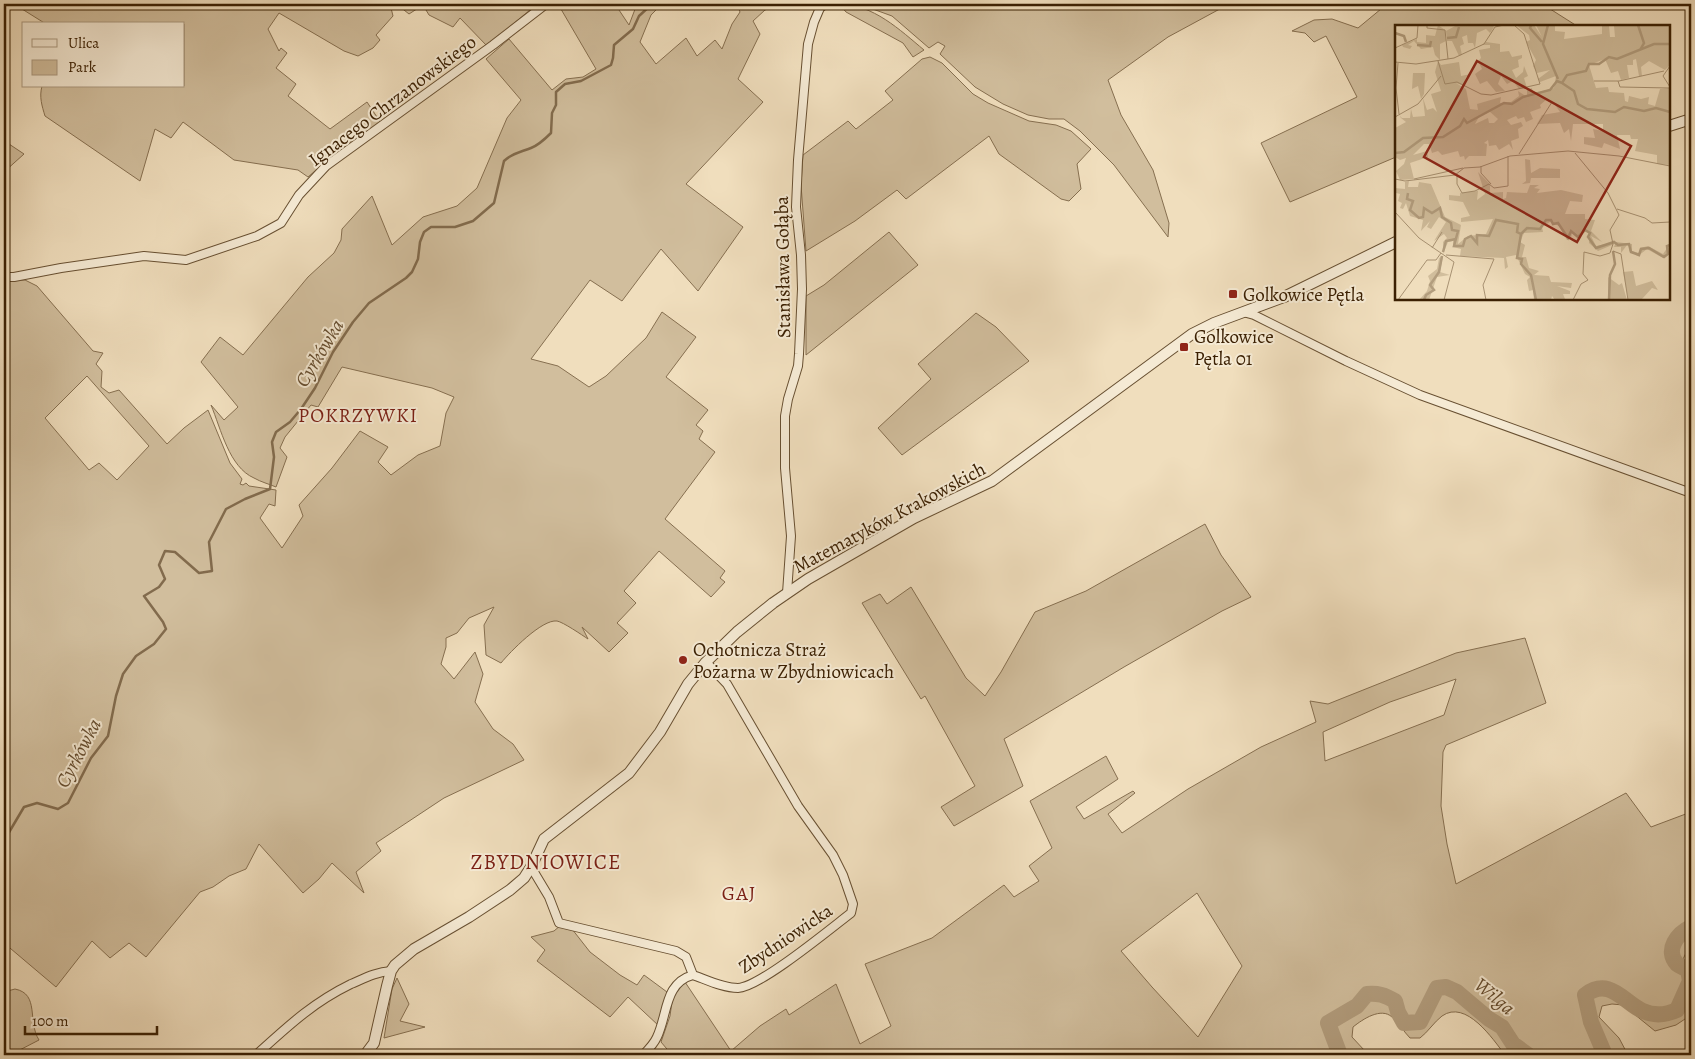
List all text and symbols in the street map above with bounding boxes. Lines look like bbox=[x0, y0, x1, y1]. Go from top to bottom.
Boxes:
legend bbox=[22, 22, 185, 88]
inset map bbox=[1395, 25, 1670, 300]
street label: Ignacego Chrzanowskiego bbox=[303, 29, 482, 172]
text: Ulica bbox=[68, 33, 99, 53]
text: Park bbox=[68, 57, 97, 77]
street label: Stanisława Gołąba bbox=[769, 196, 797, 338]
place label: Golkowice Pętla bbox=[1243, 282, 1364, 308]
marker: Golkowice Pętla bbox=[1227, 288, 1239, 300]
water label: Cyrkówka bbox=[289, 314, 350, 392]
place label: Golkowice Pętla 01 bbox=[1194, 324, 1274, 372]
marker: Golkowice Pętla 01 bbox=[1178, 341, 1190, 353]
district label: POKRZYWKI bbox=[298, 402, 418, 429]
street label: Matematyków Krakowskich bbox=[789, 456, 990, 580]
place label: Ochotnicza Straż Pożarna w Zbydniowicach bbox=[693, 637, 894, 685]
marker: Ochotnicza Straż Pożarna w Zbydniowicach bbox=[677, 654, 689, 666]
water label: Cyrkówka bbox=[49, 714, 108, 792]
district label: ZBYDNIOWICE bbox=[471, 848, 621, 876]
district label: GAJ bbox=[722, 880, 756, 907]
street label: Zbydniowicka bbox=[733, 898, 838, 980]
water label: Wilga bbox=[1469, 971, 1521, 1021]
scale bar bbox=[25, 1004, 158, 1036]
text: 100 m bbox=[32, 1011, 69, 1031]

